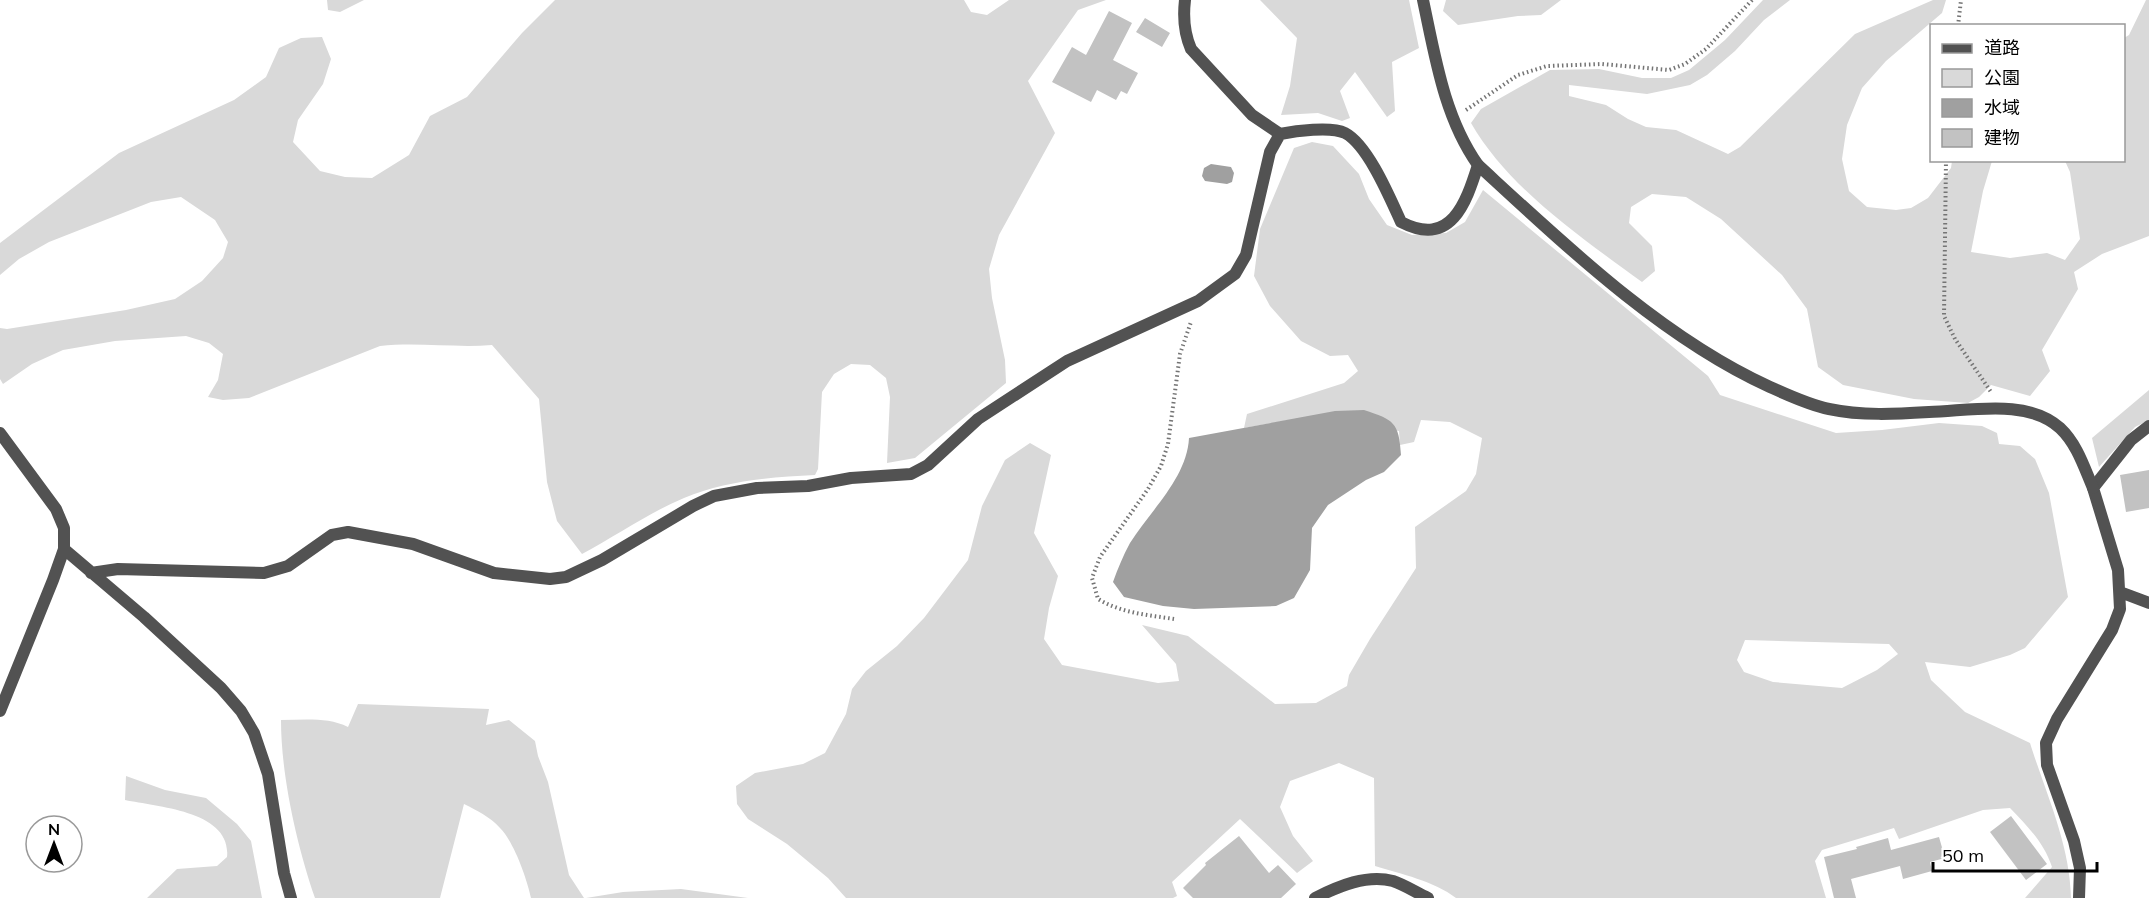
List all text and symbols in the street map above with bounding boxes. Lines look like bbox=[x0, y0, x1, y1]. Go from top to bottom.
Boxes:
legend bbox=[1930, 24, 2125, 162]
text: 道路 bbox=[1984, 36, 2020, 59]
text: 公園 bbox=[1984, 66, 2020, 89]
text: 水域 bbox=[1984, 96, 2020, 119]
text: 建物 bbox=[1984, 126, 2020, 149]
north arrow bbox=[24, 814, 84, 874]
text: N bbox=[48, 819, 60, 839]
scale bar bbox=[1933, 835, 2096, 873]
text: 50 m bbox=[1942, 844, 1984, 867]

